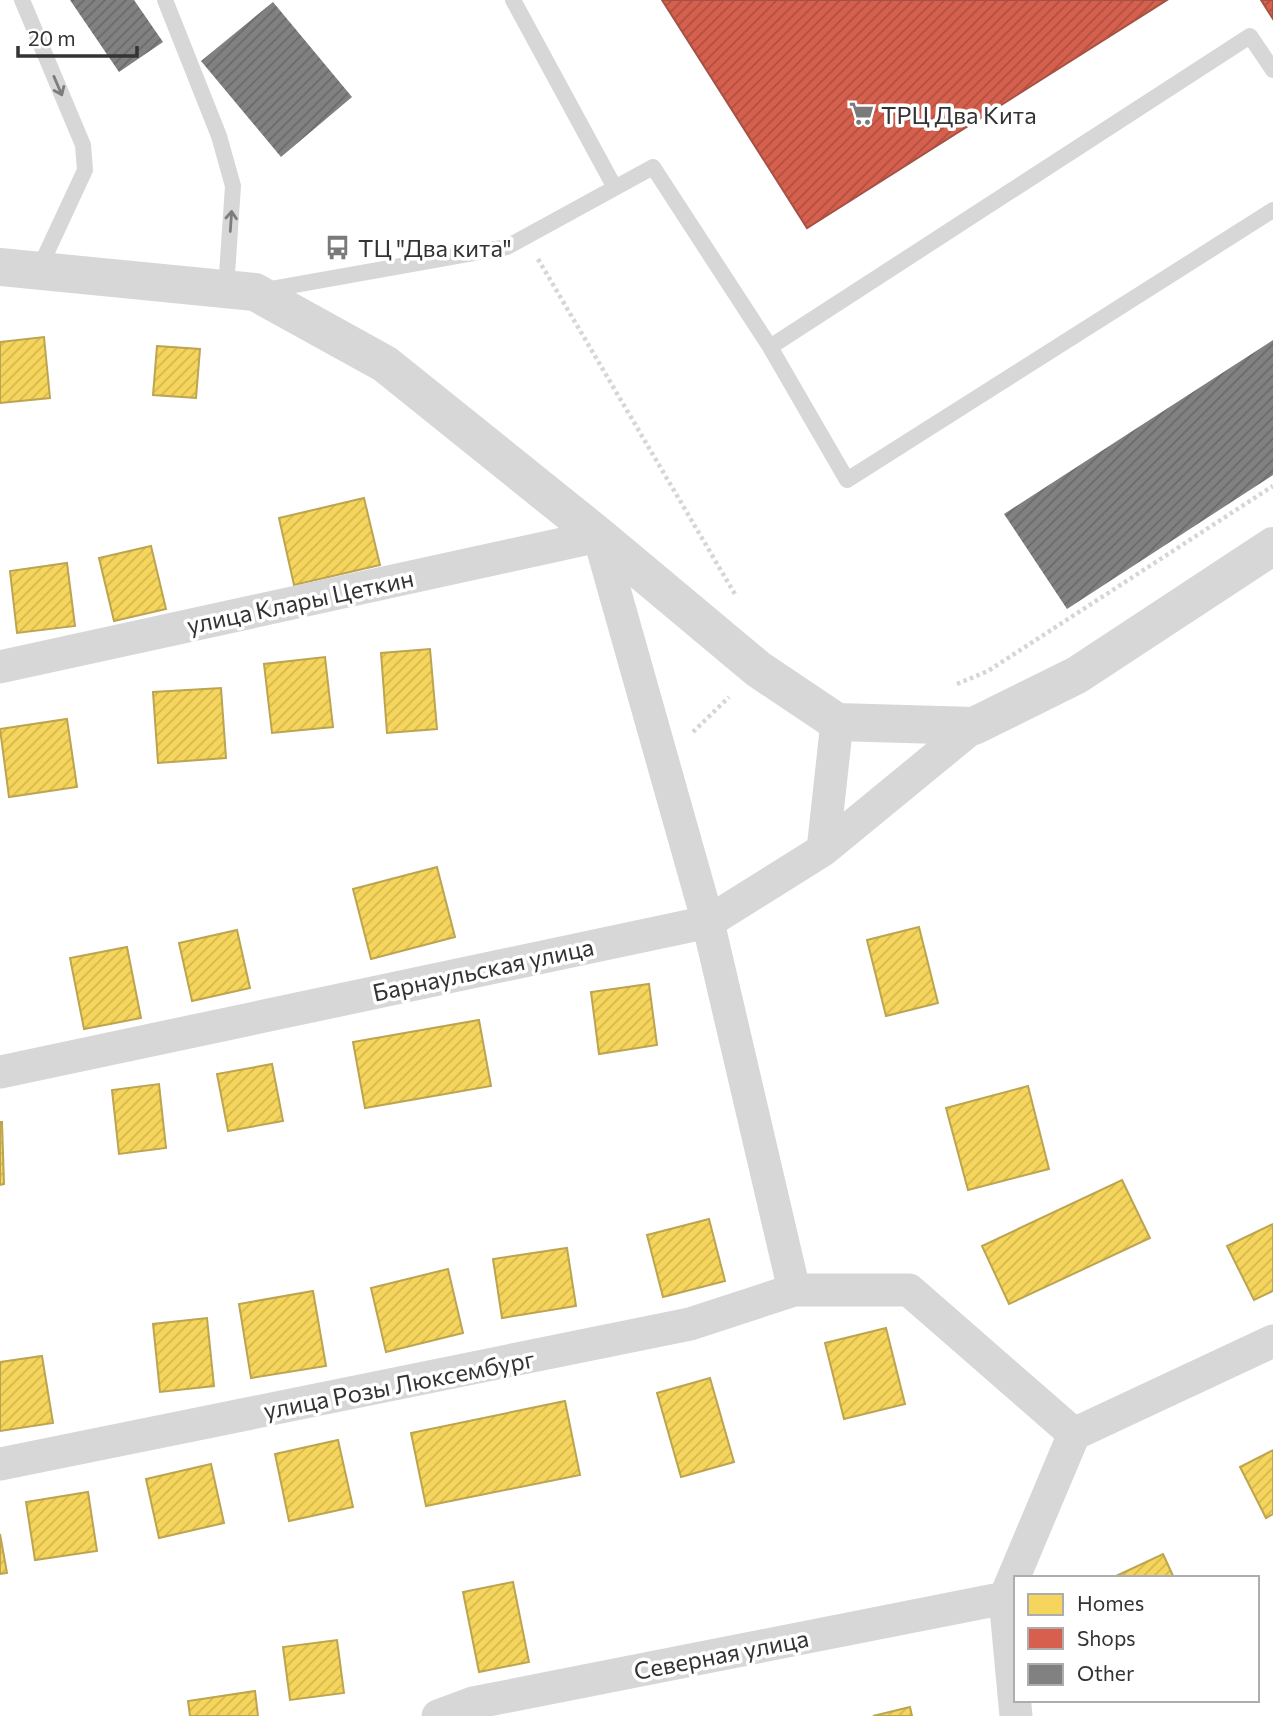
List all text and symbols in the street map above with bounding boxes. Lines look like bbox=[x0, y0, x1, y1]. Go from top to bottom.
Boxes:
scale bar bbox=[18, 14, 136, 58]
text: 20 m bbox=[28, 25, 76, 50]
one-way arrow bbox=[53, 74, 66, 96]
supermarket icon: ТРЦ Два Кита bbox=[847, 100, 875, 128]
place label: ТРЦ Два Кита bbox=[881, 100, 1037, 129]
one-way arrow bbox=[225, 210, 238, 233]
bus stop icon: ТЦ "Два кита" bbox=[324, 233, 352, 261]
place label: ТЦ "Два кита" bbox=[358, 233, 512, 262]
street label: улица Клары Цеткин bbox=[184, 563, 416, 639]
street label: Барнаульская улица bbox=[370, 931, 596, 1007]
street label: улица Розы Люксембург bbox=[261, 1343, 537, 1425]
legend bbox=[1014, 1576, 1259, 1702]
text: Homes bbox=[1077, 1590, 1144, 1615]
street label: Северная улица bbox=[631, 1623, 811, 1685]
text: Shops bbox=[1077, 1625, 1136, 1650]
text: Other bbox=[1077, 1660, 1134, 1685]

